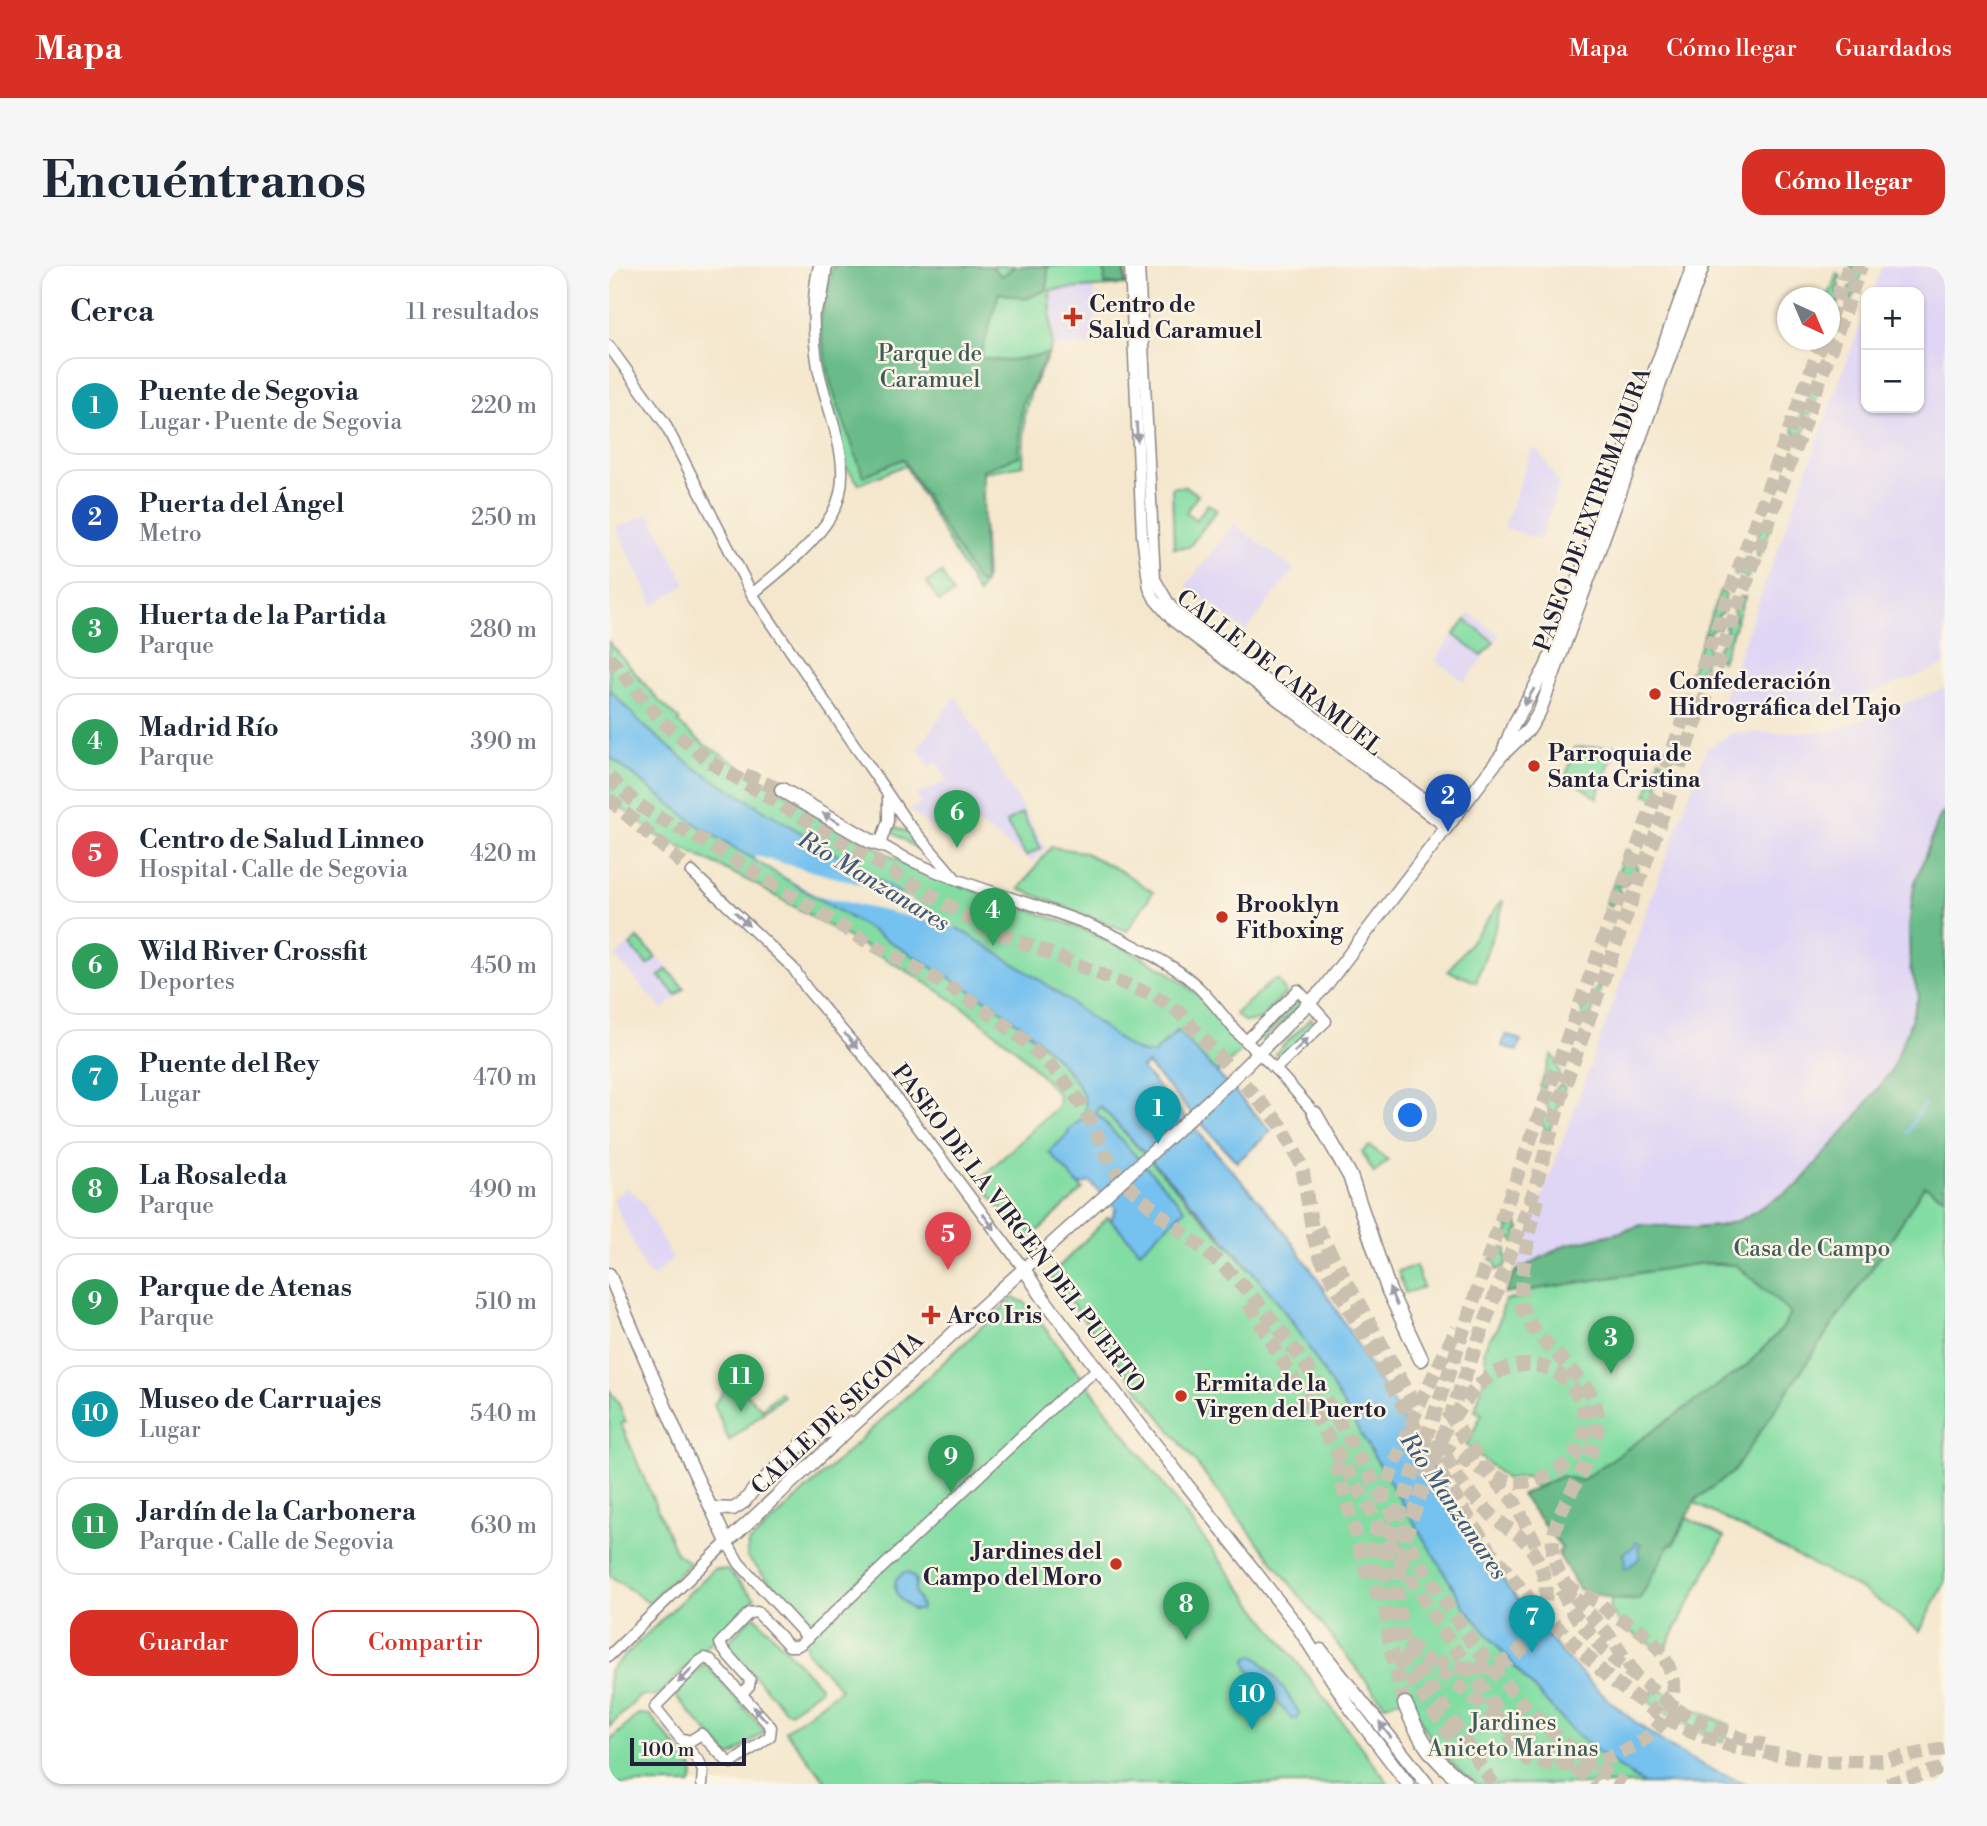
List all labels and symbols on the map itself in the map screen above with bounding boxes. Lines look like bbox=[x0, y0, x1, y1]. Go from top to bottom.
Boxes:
north arrow bbox=[1777, 287, 1840, 350]
place label: Centro de Salud Caramuel bbox=[1089, 291, 1262, 345]
marker: Centro de Salud Caramuel bbox=[1063, 307, 1083, 327]
park label: Parque de Caramuel bbox=[878, 340, 982, 394]
street label: PASEO DE EXTREMADURA bbox=[1528, 362, 1658, 655]
one-way arrow bbox=[1132, 421, 1143, 443]
street label: CALLE DE CARAMUEL bbox=[1171, 584, 1388, 762]
place label: Confederación Hidrográfica del Tajo bbox=[1669, 668, 1901, 722]
marker: Confederación Hidrográfica del Tajo bbox=[1647, 686, 1663, 702]
one-way arrow bbox=[1523, 687, 1536, 706]
place label: Parroquia de Santa Cristina bbox=[1548, 740, 1701, 794]
marker: Parroquia de Santa Cristina bbox=[1526, 758, 1542, 774]
pin: 2 bbox=[1425, 774, 1471, 832]
pin: 6 bbox=[934, 790, 980, 848]
one-way arrow bbox=[821, 812, 840, 824]
water label: Río Manzanares bbox=[792, 824, 954, 939]
pin: 4 bbox=[970, 888, 1016, 946]
place label: Brooklyn Fitboxing bbox=[1236, 891, 1344, 945]
marker: Brooklyn Fitboxing bbox=[1214, 909, 1230, 925]
one-way arrow bbox=[733, 911, 750, 927]
one-way arrow bbox=[843, 1033, 858, 1050]
one-way arrow bbox=[1292, 1037, 1309, 1053]
street label: PASEO DE LA VIRGEN DEL PUERTO bbox=[885, 1059, 1151, 1398]
pin: 1 bbox=[1135, 1086, 1181, 1144]
your location bbox=[1393, 1098, 1427, 1132]
pin: 5 bbox=[925, 1212, 971, 1270]
one-way arrow bbox=[981, 1213, 996, 1231]
park label: Casa de Campo bbox=[1733, 1235, 1891, 1263]
one-way arrow bbox=[1387, 1286, 1398, 1307]
place label: Arco Iris bbox=[946, 1302, 1042, 1330]
marker: Arco Iris bbox=[921, 1305, 941, 1325]
pin: 3 bbox=[1588, 1316, 1634, 1374]
street label: CALLE DE SEGOVIA bbox=[746, 1326, 930, 1501]
pin: 11 bbox=[718, 1354, 764, 1412]
place label: Ermita de la Virgen del Puerto bbox=[1194, 1370, 1386, 1424]
marker: Ermita de la Virgen del Puerto bbox=[1173, 1388, 1189, 1404]
water label: Río Manzanares bbox=[1392, 1426, 1513, 1586]
pin: 9 bbox=[928, 1435, 974, 1493]
place label: Jardines del Campo del Moro bbox=[923, 1538, 1102, 1592]
marker: Jardines del Campo del Moro bbox=[1108, 1556, 1124, 1572]
pin: 8 bbox=[1163, 1582, 1209, 1640]
pin: 7 bbox=[1509, 1595, 1555, 1653]
one-way arrow bbox=[677, 1667, 694, 1684]
pin: 10 bbox=[1229, 1672, 1275, 1730]
one-way arrow bbox=[752, 1705, 768, 1723]
park label: Jardines Aniceto Marinas bbox=[1426, 1709, 1599, 1763]
one-way arrow bbox=[1379, 1721, 1393, 1739]
scale bar bbox=[630, 1735, 745, 1767]

